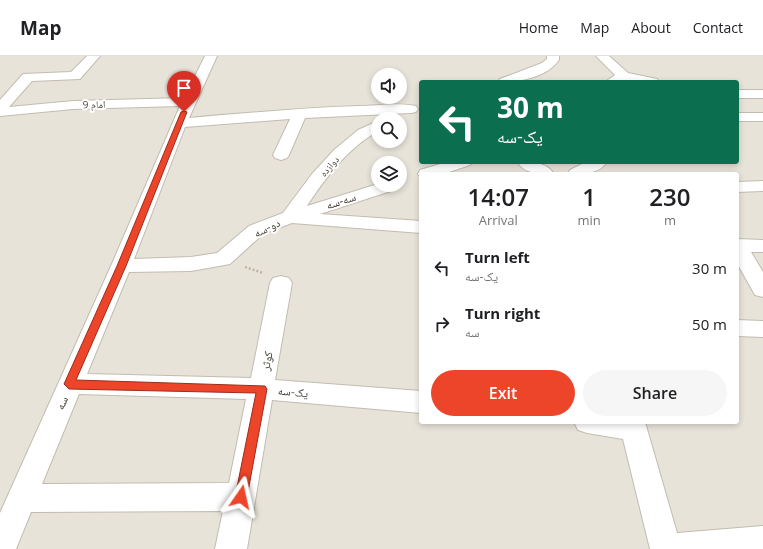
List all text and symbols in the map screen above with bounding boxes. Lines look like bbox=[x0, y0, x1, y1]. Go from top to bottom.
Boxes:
text: Map bbox=[20, 15, 61, 41]
text: Home bbox=[519, 18, 558, 37]
text: Map bbox=[580, 18, 609, 37]
text: About bbox=[631, 18, 671, 37]
text: Contact bbox=[693, 18, 743, 37]
map controls bbox=[371, 68, 407, 192]
button: sound bbox=[371, 68, 407, 104]
pin bbox=[167, 71, 201, 112]
icon: arrive bbox=[173, 77, 195, 99]
text: 30 m bbox=[497, 88, 564, 126]
icon: left bbox=[431, 96, 483, 148]
street label: امام 9 bbox=[83, 97, 105, 112]
button: search bbox=[371, 112, 407, 148]
text: یک-سه bbox=[497, 124, 543, 148]
street label: دوازده bbox=[316, 153, 342, 179]
button: layers bbox=[371, 156, 407, 192]
text: 14:07 bbox=[468, 180, 529, 213]
text: 1 bbox=[582, 180, 596, 213]
text: 230 bbox=[649, 180, 690, 213]
street label: سه-سه bbox=[324, 188, 358, 213]
text: Arrival bbox=[479, 211, 518, 229]
text: min bbox=[578, 211, 601, 229]
text: m bbox=[664, 211, 676, 229]
street label: دو-سه bbox=[251, 214, 283, 241]
text: Turn left bbox=[465, 247, 530, 267]
icon: left bbox=[431, 257, 453, 279]
text: 30 m bbox=[692, 258, 727, 278]
text: یک-سه bbox=[465, 267, 498, 285]
text: Turn right bbox=[465, 303, 540, 323]
icon: right bbox=[431, 313, 453, 335]
text: 50 m bbox=[692, 314, 727, 334]
text: سه bbox=[465, 323, 479, 341]
street label: کوثر bbox=[256, 350, 277, 373]
button: Exit bbox=[431, 370, 575, 416]
button: Share bbox=[583, 370, 727, 416]
street label: یک-سه bbox=[277, 382, 309, 401]
street label: سه bbox=[51, 393, 72, 412]
position arrow bbox=[220, 476, 262, 518]

